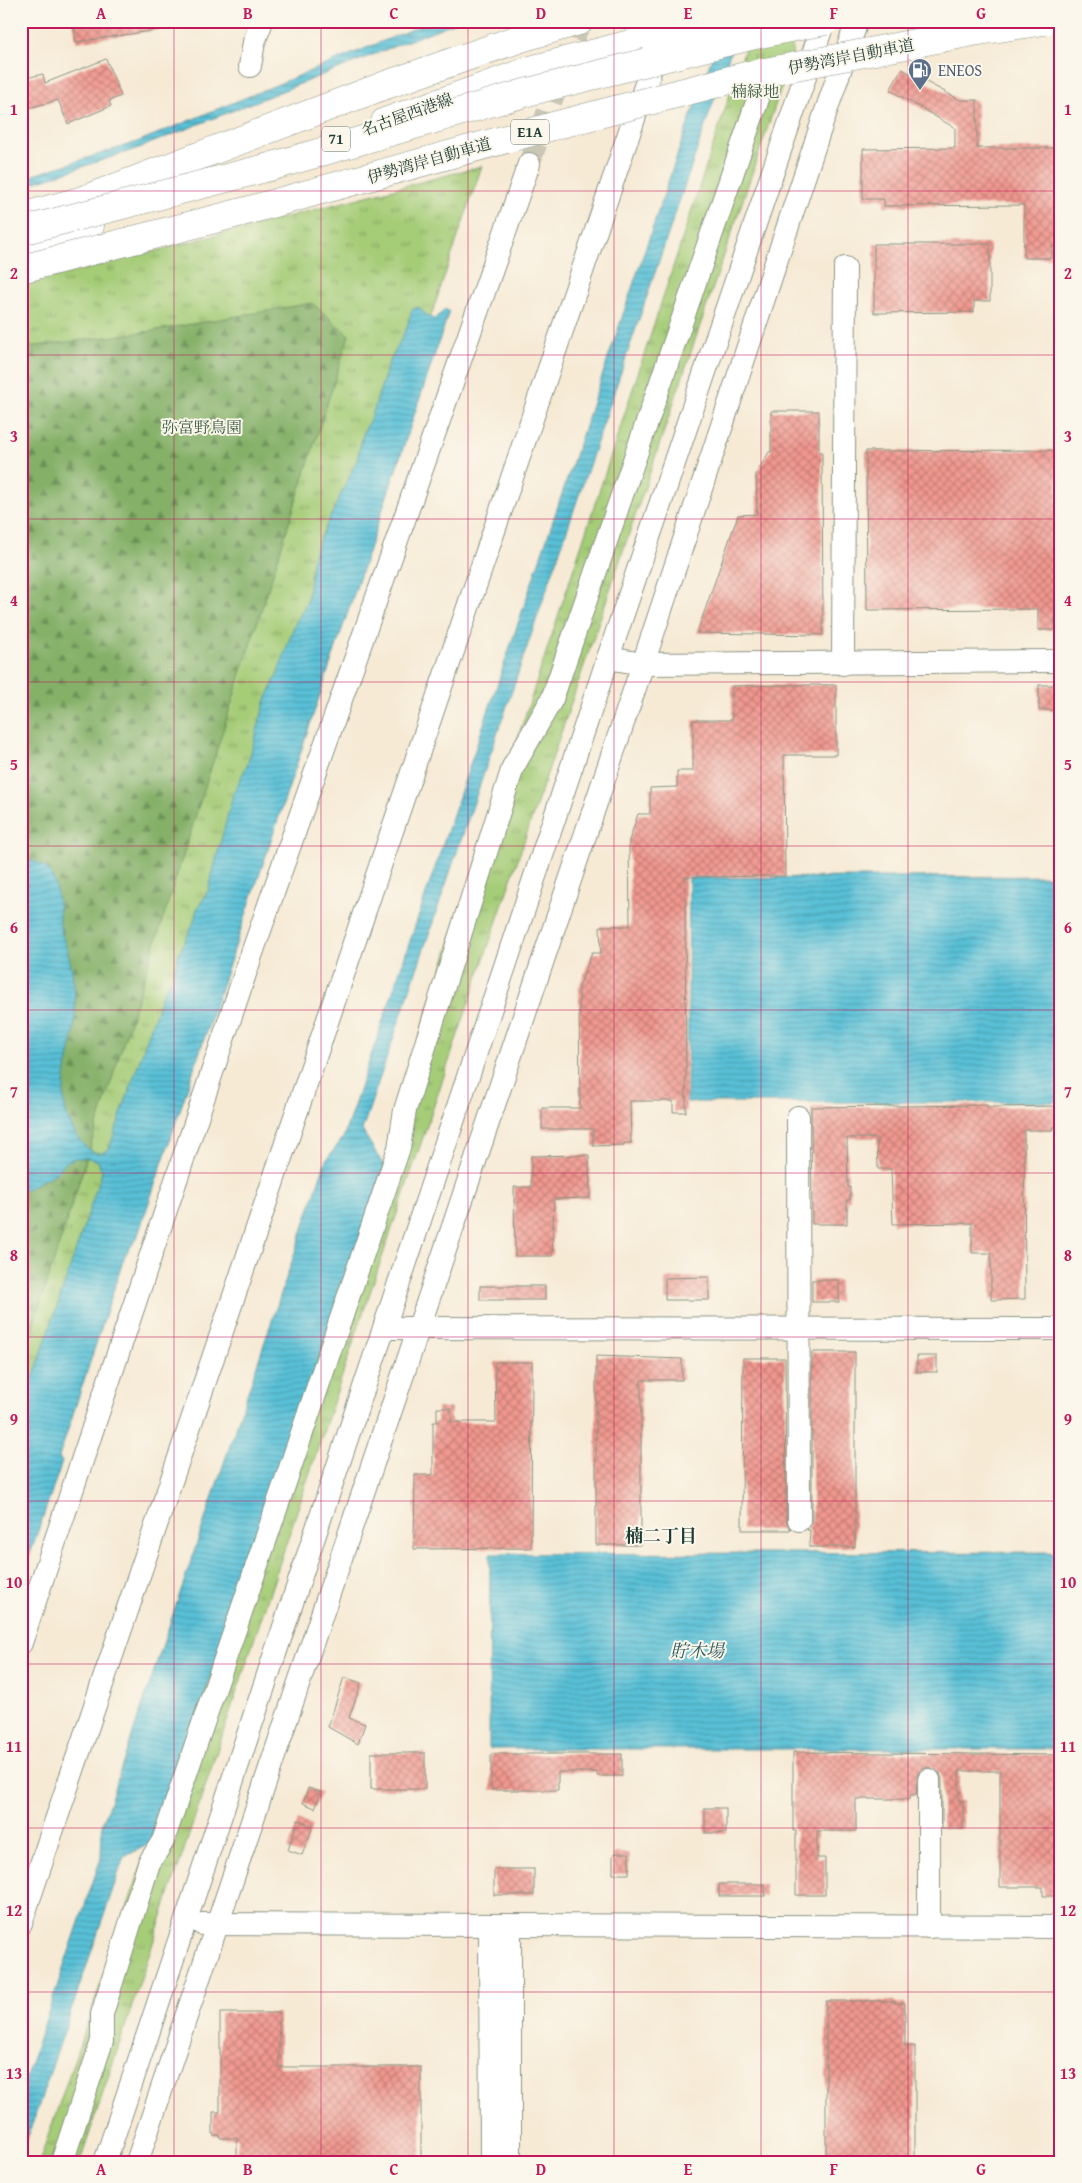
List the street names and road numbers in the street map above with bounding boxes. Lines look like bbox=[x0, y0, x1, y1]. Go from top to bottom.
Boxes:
street label: 伊勢湾岸自動車道 bbox=[786, 32, 916, 80]
street label: 名古屋西港線 bbox=[358, 86, 456, 142]
road number: E1A bbox=[511, 120, 549, 144]
road number: 71 bbox=[322, 126, 350, 152]
street label: 伊勢湾岸自動車道 bbox=[364, 131, 494, 189]

